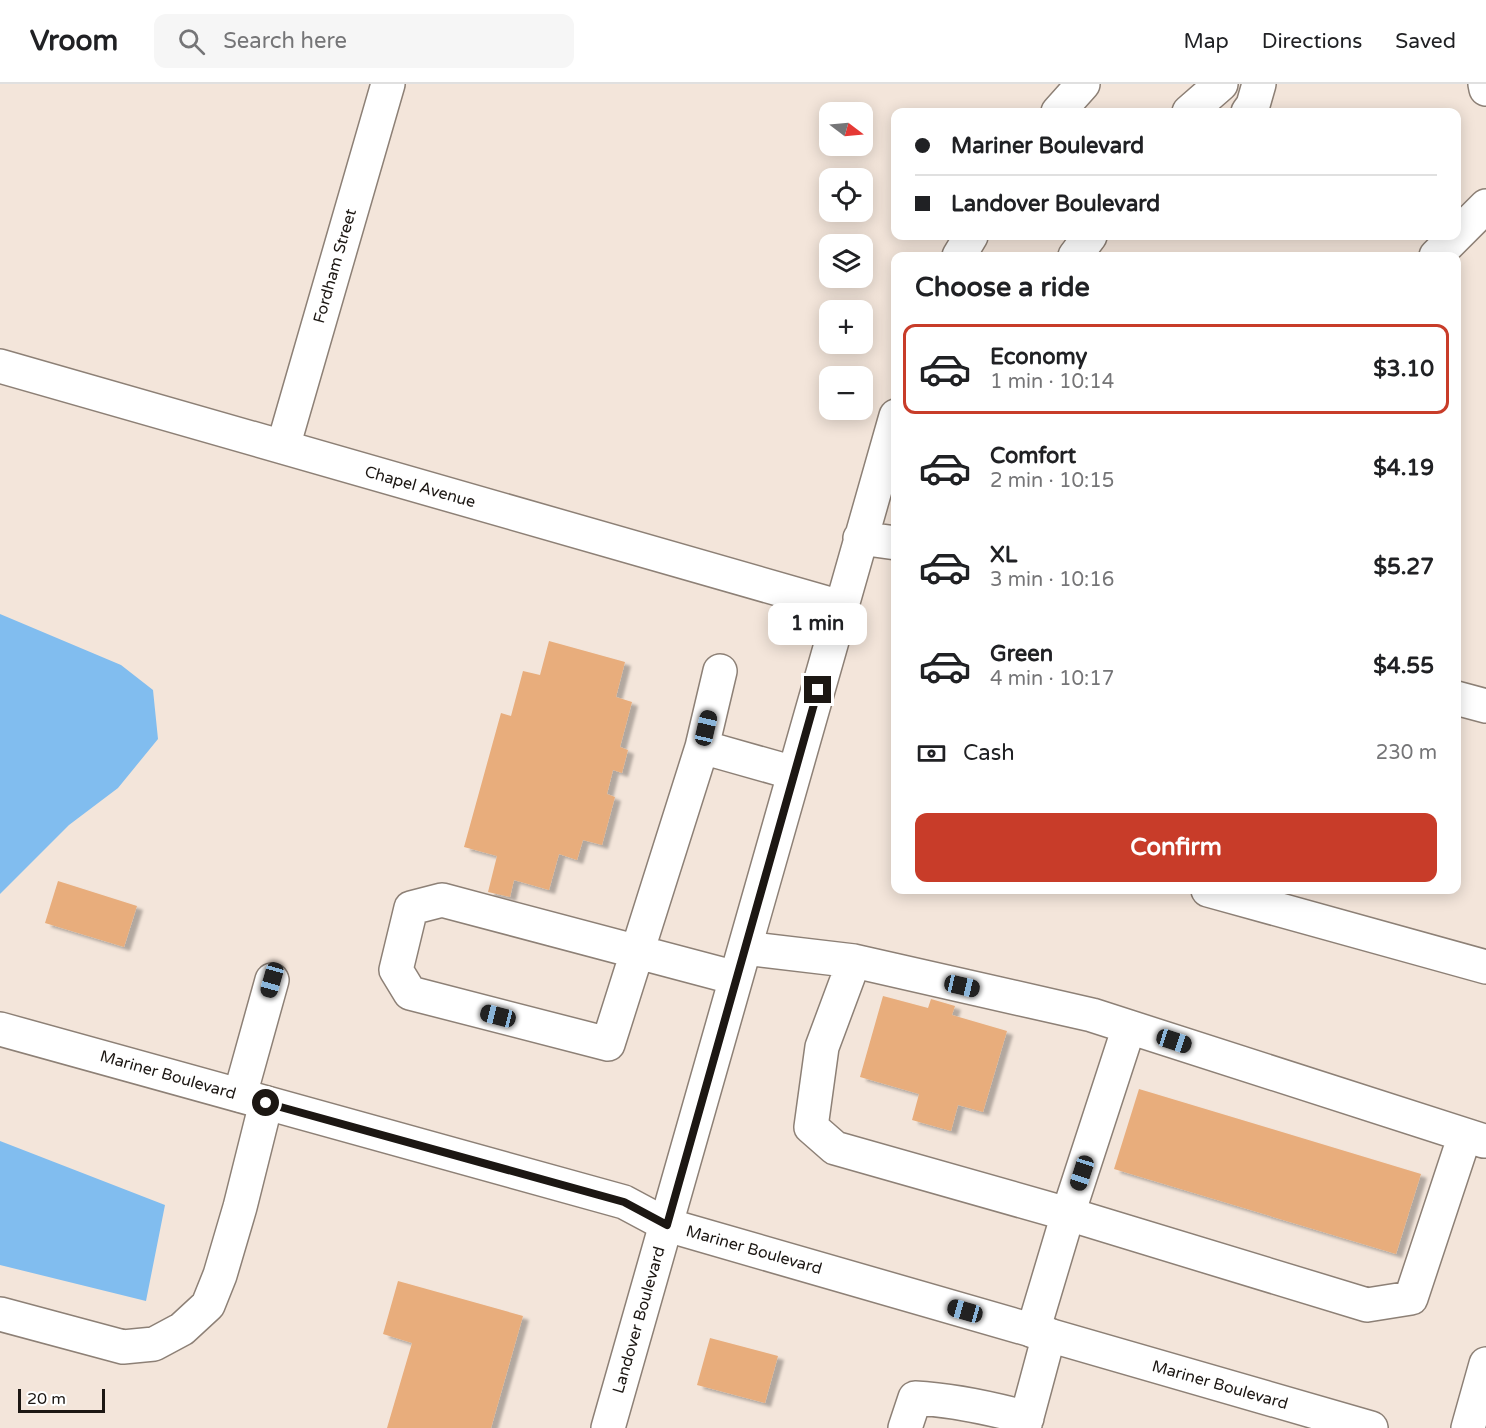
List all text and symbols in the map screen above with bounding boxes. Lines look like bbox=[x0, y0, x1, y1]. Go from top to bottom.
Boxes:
search box bbox=[154, 14, 574, 68]
text: Vroom bbox=[30, 24, 118, 58]
icon: search bbox=[175, 25, 208, 58]
text: Search here bbox=[223, 28, 347, 54]
text: Map bbox=[1183, 29, 1229, 54]
text: Directions bbox=[1262, 29, 1362, 54]
text: Saved bbox=[1395, 29, 1456, 54]
north arrow bbox=[819, 102, 873, 156]
map controls bbox=[819, 102, 873, 420]
text: Mariner Boulevard bbox=[951, 133, 1144, 159]
button: locate bbox=[819, 168, 873, 222]
text: Landover Boulevard bbox=[951, 191, 1160, 217]
street label: Fordham Street bbox=[309, 206, 361, 326]
button: layers bbox=[819, 234, 873, 288]
text: Choose a ride bbox=[915, 271, 1090, 304]
button: + bbox=[819, 300, 873, 354]
icon: car bbox=[918, 342, 972, 396]
text: Economy bbox=[990, 344, 1087, 370]
text: $3.10 bbox=[1373, 356, 1434, 382]
button: − bbox=[819, 366, 873, 420]
text: 1 min · 10:14 bbox=[990, 370, 1114, 394]
icon: car bbox=[918, 441, 972, 495]
text: Comfort bbox=[990, 443, 1076, 469]
text: $4.19 bbox=[1373, 455, 1434, 481]
street label: Chapel Avenue bbox=[362, 462, 478, 512]
text: 2 min · 10:15 bbox=[990, 469, 1114, 493]
icon: car bbox=[918, 540, 972, 594]
text: XL bbox=[990, 542, 1017, 568]
text: $5.27 bbox=[1373, 554, 1434, 580]
text: 3 min · 10:16 bbox=[990, 568, 1114, 592]
callout: 1 min bbox=[768, 603, 868, 645]
text: 1 min bbox=[791, 612, 844, 636]
icon: car bbox=[918, 639, 972, 693]
text: Green bbox=[990, 641, 1053, 667]
text: $4.55 bbox=[1373, 653, 1434, 679]
text: 4 min · 10:17 bbox=[990, 667, 1114, 691]
route end bbox=[804, 676, 831, 703]
car bbox=[693, 708, 719, 748]
icon: cash bbox=[915, 737, 948, 770]
text: Cash bbox=[963, 740, 1015, 766]
text: 230 m bbox=[1376, 741, 1437, 765]
button: Confirm bbox=[915, 813, 1437, 882]
car bbox=[258, 960, 286, 1000]
car bbox=[942, 973, 982, 999]
car bbox=[478, 1003, 518, 1029]
car bbox=[1154, 1027, 1194, 1055]
street label: Mariner Boulevard bbox=[98, 1046, 238, 1104]
route start bbox=[252, 1089, 279, 1116]
car bbox=[1068, 1153, 1096, 1193]
street label: Mariner Boulevard bbox=[684, 1221, 824, 1279]
street label: Landover Boulevard bbox=[608, 1244, 670, 1396]
car bbox=[945, 1297, 985, 1325]
street label: Mariner Boulevard bbox=[1150, 1356, 1290, 1414]
scale bar bbox=[18, 1386, 105, 1414]
text: 20 m bbox=[27, 1389, 66, 1409]

